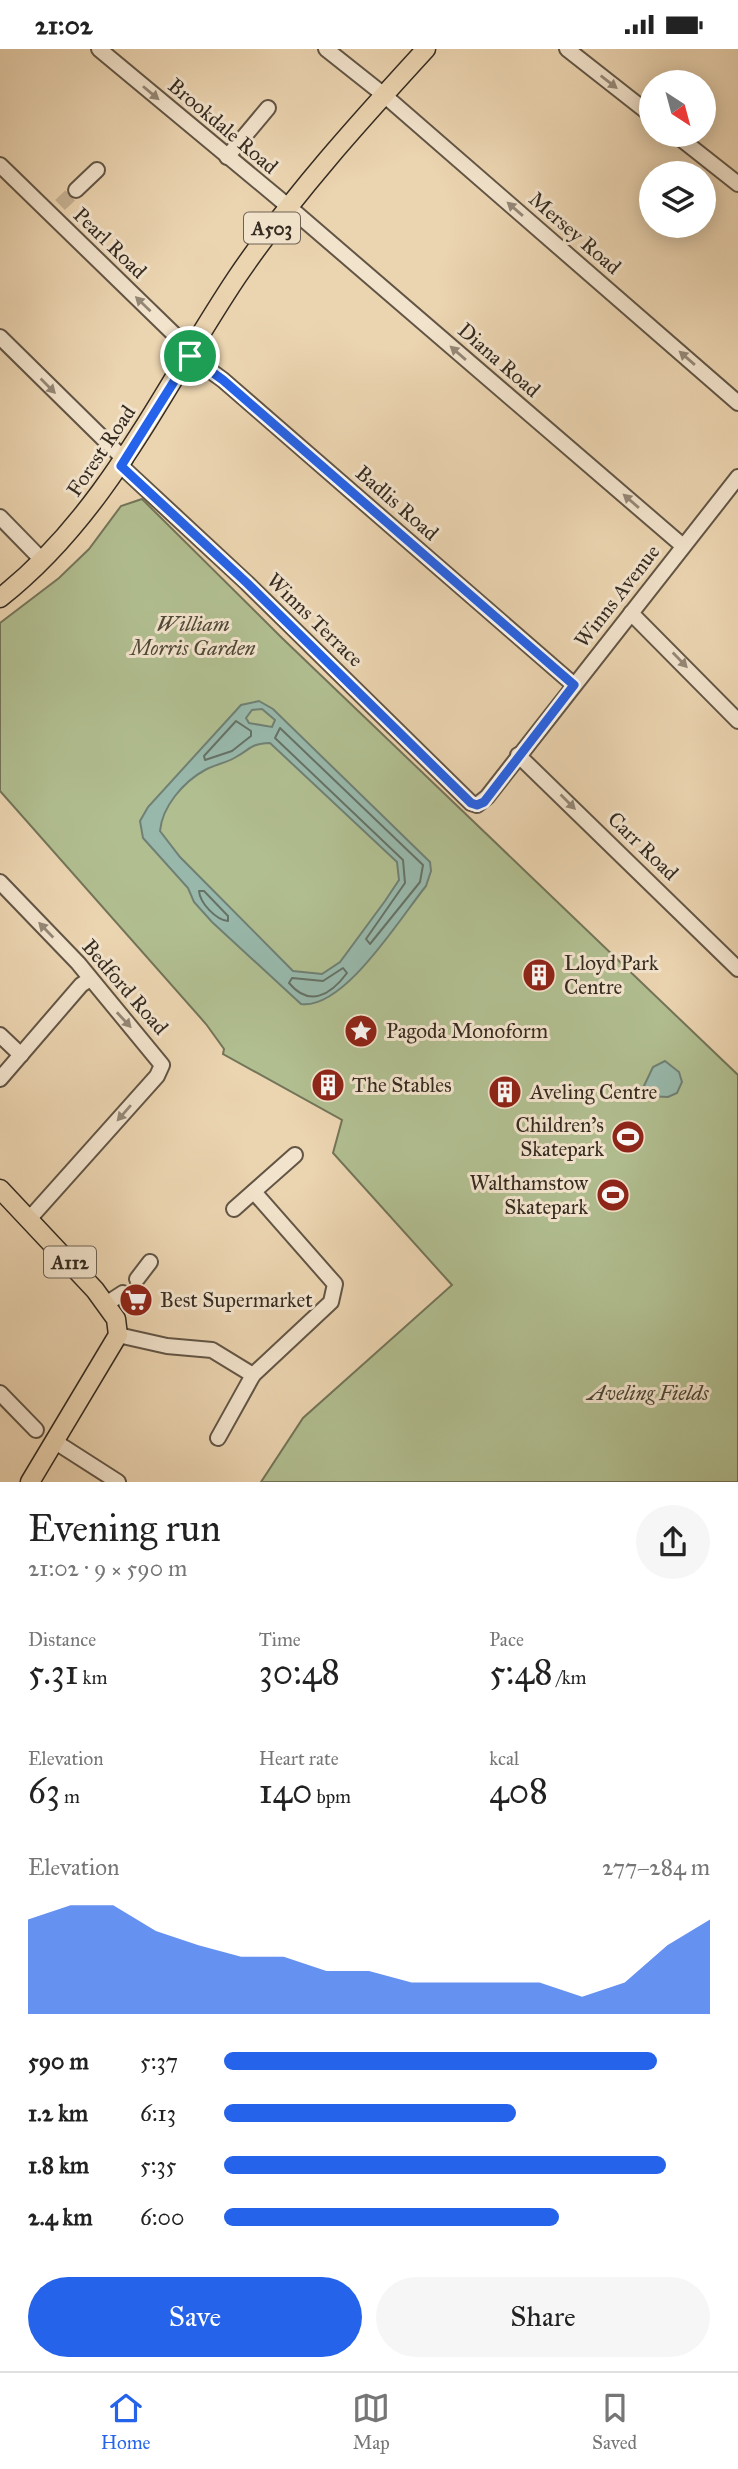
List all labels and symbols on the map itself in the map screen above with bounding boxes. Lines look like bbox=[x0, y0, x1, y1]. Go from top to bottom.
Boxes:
north arrow bbox=[639, 70, 716, 147]
street label: Brookdale Road bbox=[163, 72, 284, 180]
one-way arrow bbox=[599, 75, 617, 90]
one-way arrow bbox=[142, 85, 160, 101]
street label: Mersey Road bbox=[524, 186, 627, 280]
one-way arrow bbox=[507, 201, 524, 217]
street label: Pearl Road bbox=[68, 202, 152, 285]
road number: A503 bbox=[244, 213, 300, 244]
one-way arrow bbox=[135, 296, 152, 312]
street label: Diana Road bbox=[452, 317, 546, 403]
pin bbox=[160, 326, 220, 386]
one-way arrow bbox=[450, 346, 467, 361]
one-way arrow bbox=[678, 351, 695, 366]
one-way arrow bbox=[39, 377, 56, 393]
street label: Forest Road bbox=[61, 400, 141, 502]
street label: Badlis Road bbox=[350, 460, 444, 546]
one-way arrow bbox=[622, 494, 639, 509]
street label: Winns Avenue bbox=[569, 539, 665, 653]
street label: Winns Terrace bbox=[261, 567, 369, 673]
park label: William Morris Garden bbox=[128, 611, 256, 661]
one-way arrow bbox=[671, 651, 687, 668]
one-way arrow bbox=[559, 793, 576, 809]
street label: Carr Road bbox=[602, 806, 684, 886]
one-way arrow bbox=[38, 922, 54, 939]
street label: Bedford Road bbox=[76, 934, 174, 1041]
place label: Lloyd Park Centre bbox=[564, 950, 659, 1000]
building icon: Lloyd Park Centre bbox=[520, 956, 558, 994]
one-way arrow bbox=[116, 1011, 132, 1029]
place icon: Pagoda Monoform bbox=[342, 1012, 380, 1050]
place label: Pagoda Monoform bbox=[386, 1018, 549, 1044]
building icon: The Stables bbox=[309, 1066, 347, 1104]
place label: The Stables bbox=[352, 1072, 452, 1098]
building icon: Aveling Centre bbox=[486, 1073, 524, 1111]
place label: Aveling Centre bbox=[529, 1079, 657, 1105]
one-way arrow bbox=[117, 1105, 132, 1122]
place label: Children's Skatepark bbox=[516, 1112, 604, 1162]
sports icon: Children's Skatepark bbox=[609, 1118, 647, 1156]
place label: Walthamstow Skatepark bbox=[469, 1170, 588, 1220]
sports icon: Walthamstow Skatepark bbox=[594, 1176, 632, 1214]
road number: A112 bbox=[44, 1247, 96, 1277]
supermarket icon: Best Supermarket bbox=[117, 1281, 155, 1319]
place label: Best Supermarket bbox=[160, 1287, 313, 1313]
park label: Aveling Fields bbox=[585, 1380, 709, 1406]

